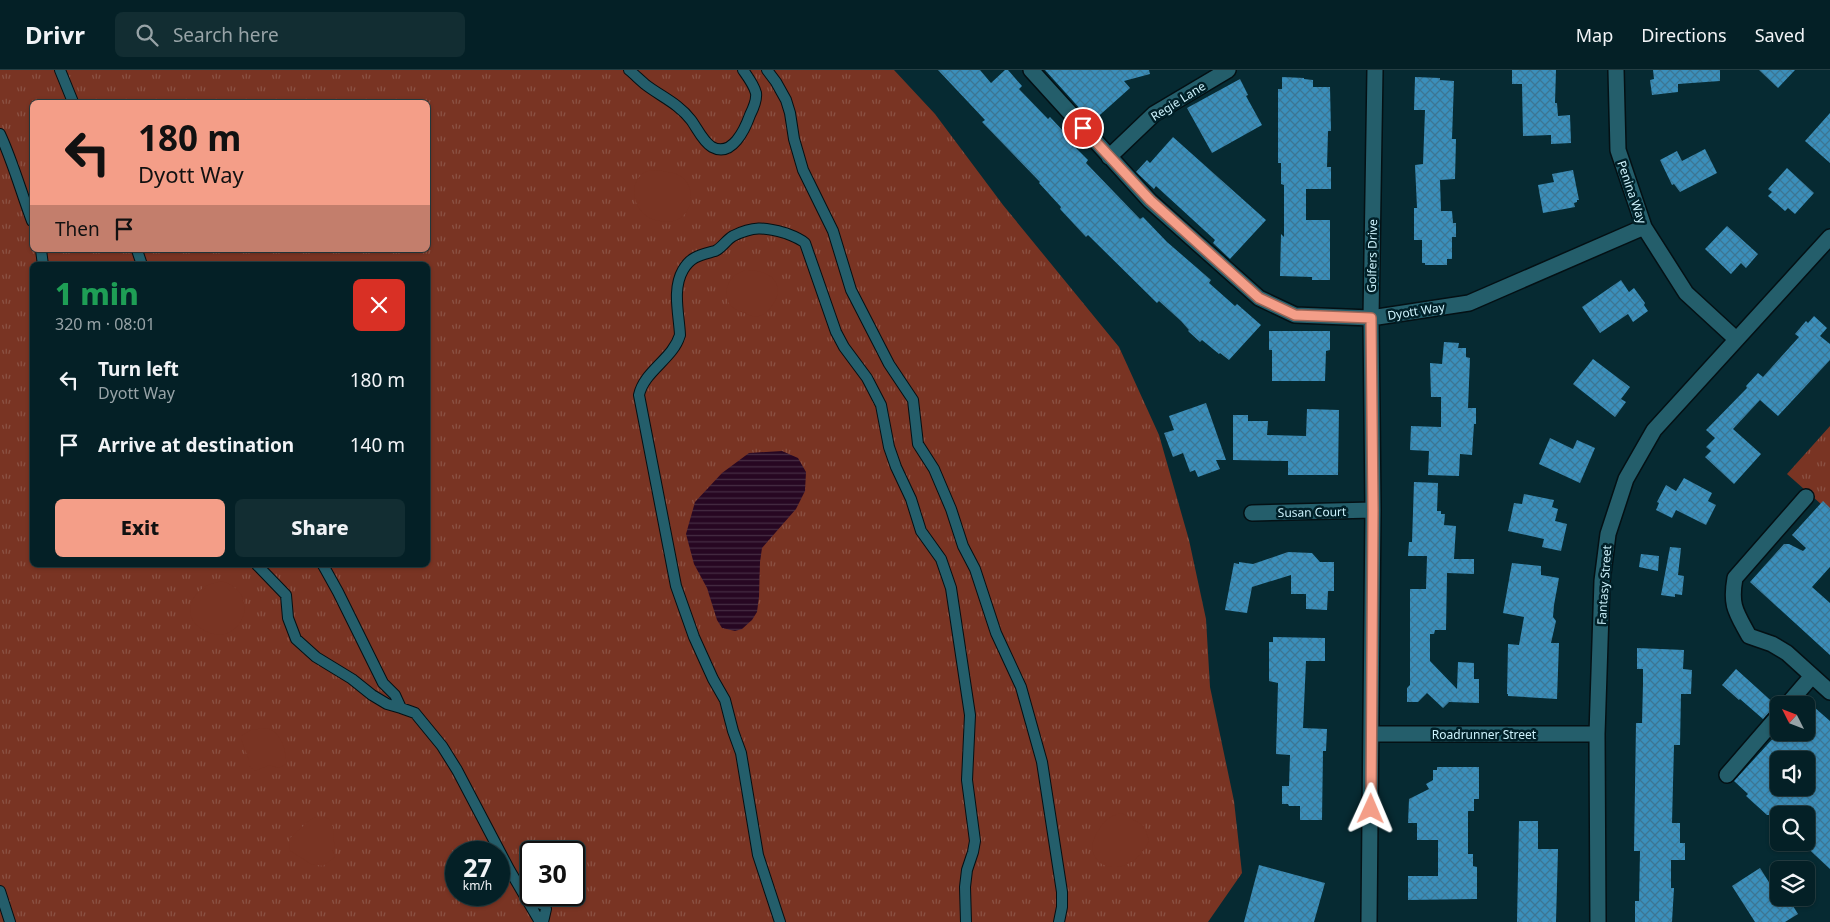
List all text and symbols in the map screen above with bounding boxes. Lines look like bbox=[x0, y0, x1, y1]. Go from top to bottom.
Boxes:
search box bbox=[115, 12, 465, 57]
text: Drivr bbox=[25, 18, 85, 51]
icon: search bbox=[133, 21, 161, 49]
text: Search here bbox=[173, 22, 279, 48]
text: Map bbox=[1576, 23, 1613, 47]
text: Directions bbox=[1641, 23, 1727, 47]
text: Saved bbox=[1755, 23, 1805, 47]
street label: Regie Lane bbox=[1147, 77, 1209, 125]
pin bbox=[1062, 107, 1104, 149]
text: 180 m bbox=[138, 114, 241, 161]
icon: arrive bbox=[1069, 114, 1097, 142]
icon: left bbox=[55, 120, 120, 185]
street label: Penina Way bbox=[1613, 158, 1651, 227]
text: Dyott Way bbox=[138, 159, 244, 189]
icon: arrive bbox=[110, 215, 138, 243]
text: Then bbox=[55, 216, 100, 242]
street label: Golfers Drive bbox=[1363, 219, 1381, 293]
text: 1 min bbox=[55, 273, 139, 314]
button: close bbox=[353, 279, 405, 331]
street label: Dyott Way bbox=[1386, 298, 1447, 324]
text: 320 m · 08:01 bbox=[55, 313, 155, 335]
text: Turn left bbox=[98, 356, 179, 382]
icon: left bbox=[55, 366, 83, 394]
text: 180 m bbox=[350, 367, 405, 393]
text: Dyott Way bbox=[98, 382, 175, 404]
icon: arrive bbox=[55, 431, 83, 459]
text: Arrive at destination bbox=[98, 432, 294, 458]
text: 140 m bbox=[350, 432, 405, 458]
button: Exit bbox=[55, 499, 225, 557]
button: Share bbox=[235, 499, 405, 557]
street label: Susan Court bbox=[1278, 503, 1347, 521]
street label: Fantasy Street bbox=[1593, 544, 1615, 625]
north arrow bbox=[1770, 696, 1815, 741]
map controls bbox=[1770, 696, 1815, 906]
street label: Roadrunner Street bbox=[1432, 726, 1537, 743]
button: sound bbox=[1770, 751, 1815, 796]
position arrow bbox=[1344, 782, 1396, 834]
button: search bbox=[1770, 806, 1815, 851]
speed limit sign: 30 bbox=[520, 841, 585, 906]
text: 27 bbox=[463, 850, 492, 884]
button: layers bbox=[1770, 861, 1815, 906]
text: km/h bbox=[463, 877, 492, 894]

